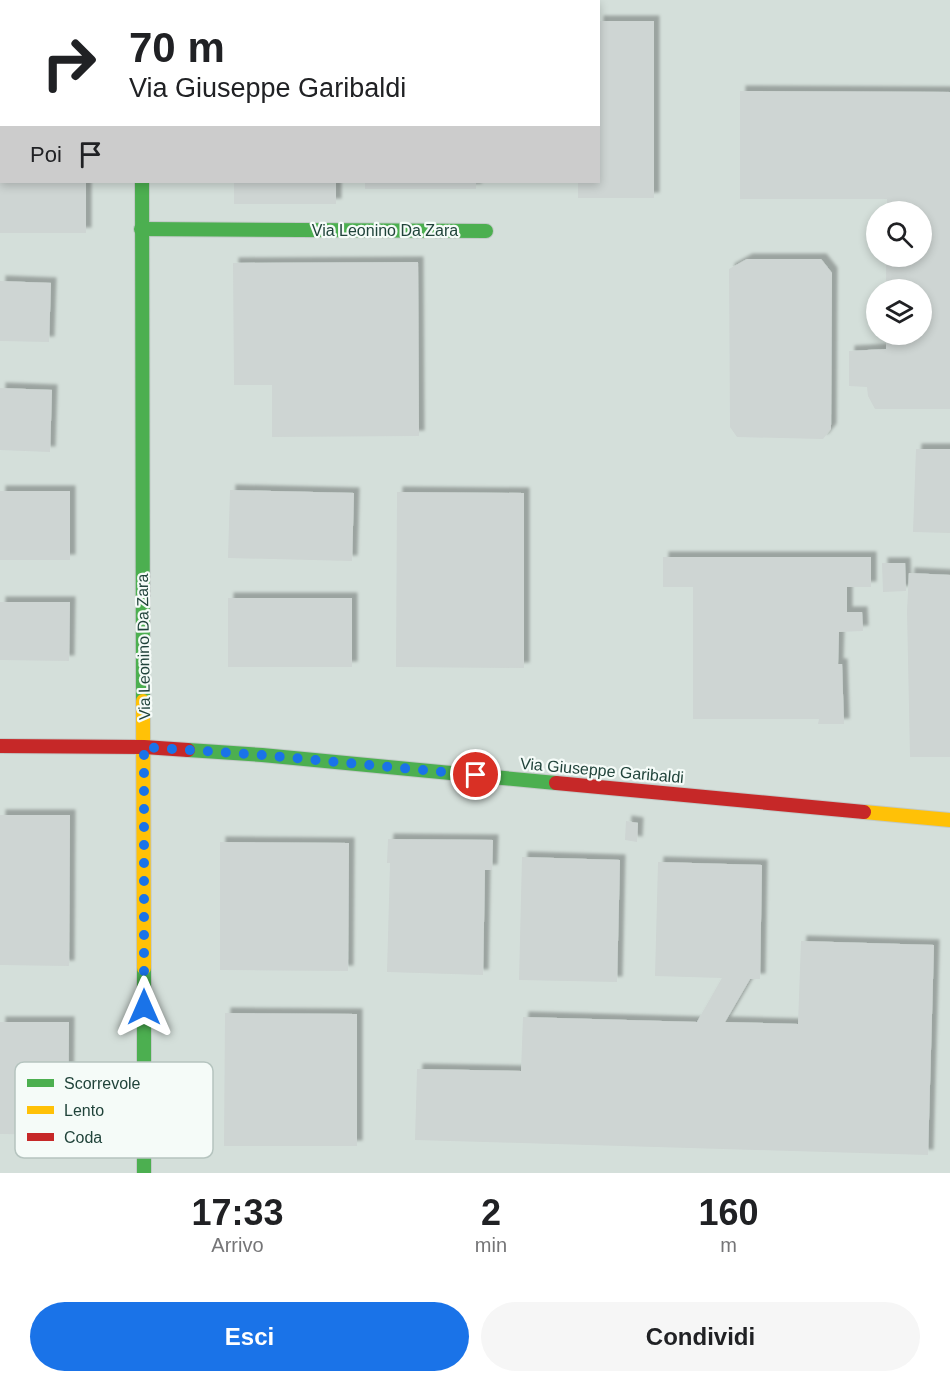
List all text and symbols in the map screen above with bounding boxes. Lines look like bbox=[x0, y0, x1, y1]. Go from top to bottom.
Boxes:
icon: right bbox=[30, 24, 108, 102]
text: 70 m bbox=[129, 24, 225, 71]
text: Via Giuseppe Garibaldi bbox=[129, 73, 406, 103]
icon: arrive bbox=[74, 138, 107, 171]
text: Poi bbox=[30, 142, 62, 167]
map controls bbox=[866, 201, 932, 345]
button: search bbox=[866, 201, 932, 267]
street label: Via Leonino Da Zara bbox=[312, 222, 458, 239]
button: layers bbox=[866, 279, 932, 345]
street label: Via Leonino Da Zara bbox=[134, 574, 153, 720]
pin bbox=[450, 749, 501, 800]
street label: Via Giuseppe Garibaldi bbox=[519, 755, 685, 786]
icon: arrive bbox=[459, 758, 492, 791]
position arrow bbox=[112, 975, 176, 1039]
legend bbox=[15, 1062, 213, 1158]
text: Scorrevole bbox=[64, 1075, 141, 1092]
text: Lento bbox=[64, 1102, 104, 1119]
text: Coda bbox=[64, 1129, 102, 1146]
text: 17:33 bbox=[191, 1192, 283, 1233]
text: 2 bbox=[481, 1192, 501, 1233]
text: 160 bbox=[698, 1192, 759, 1233]
text: Arrivo bbox=[211, 1234, 264, 1256]
text: min bbox=[475, 1234, 507, 1256]
text: m bbox=[720, 1234, 737, 1256]
button: Esci bbox=[30, 1302, 469, 1371]
button: Condividi bbox=[481, 1302, 920, 1371]

